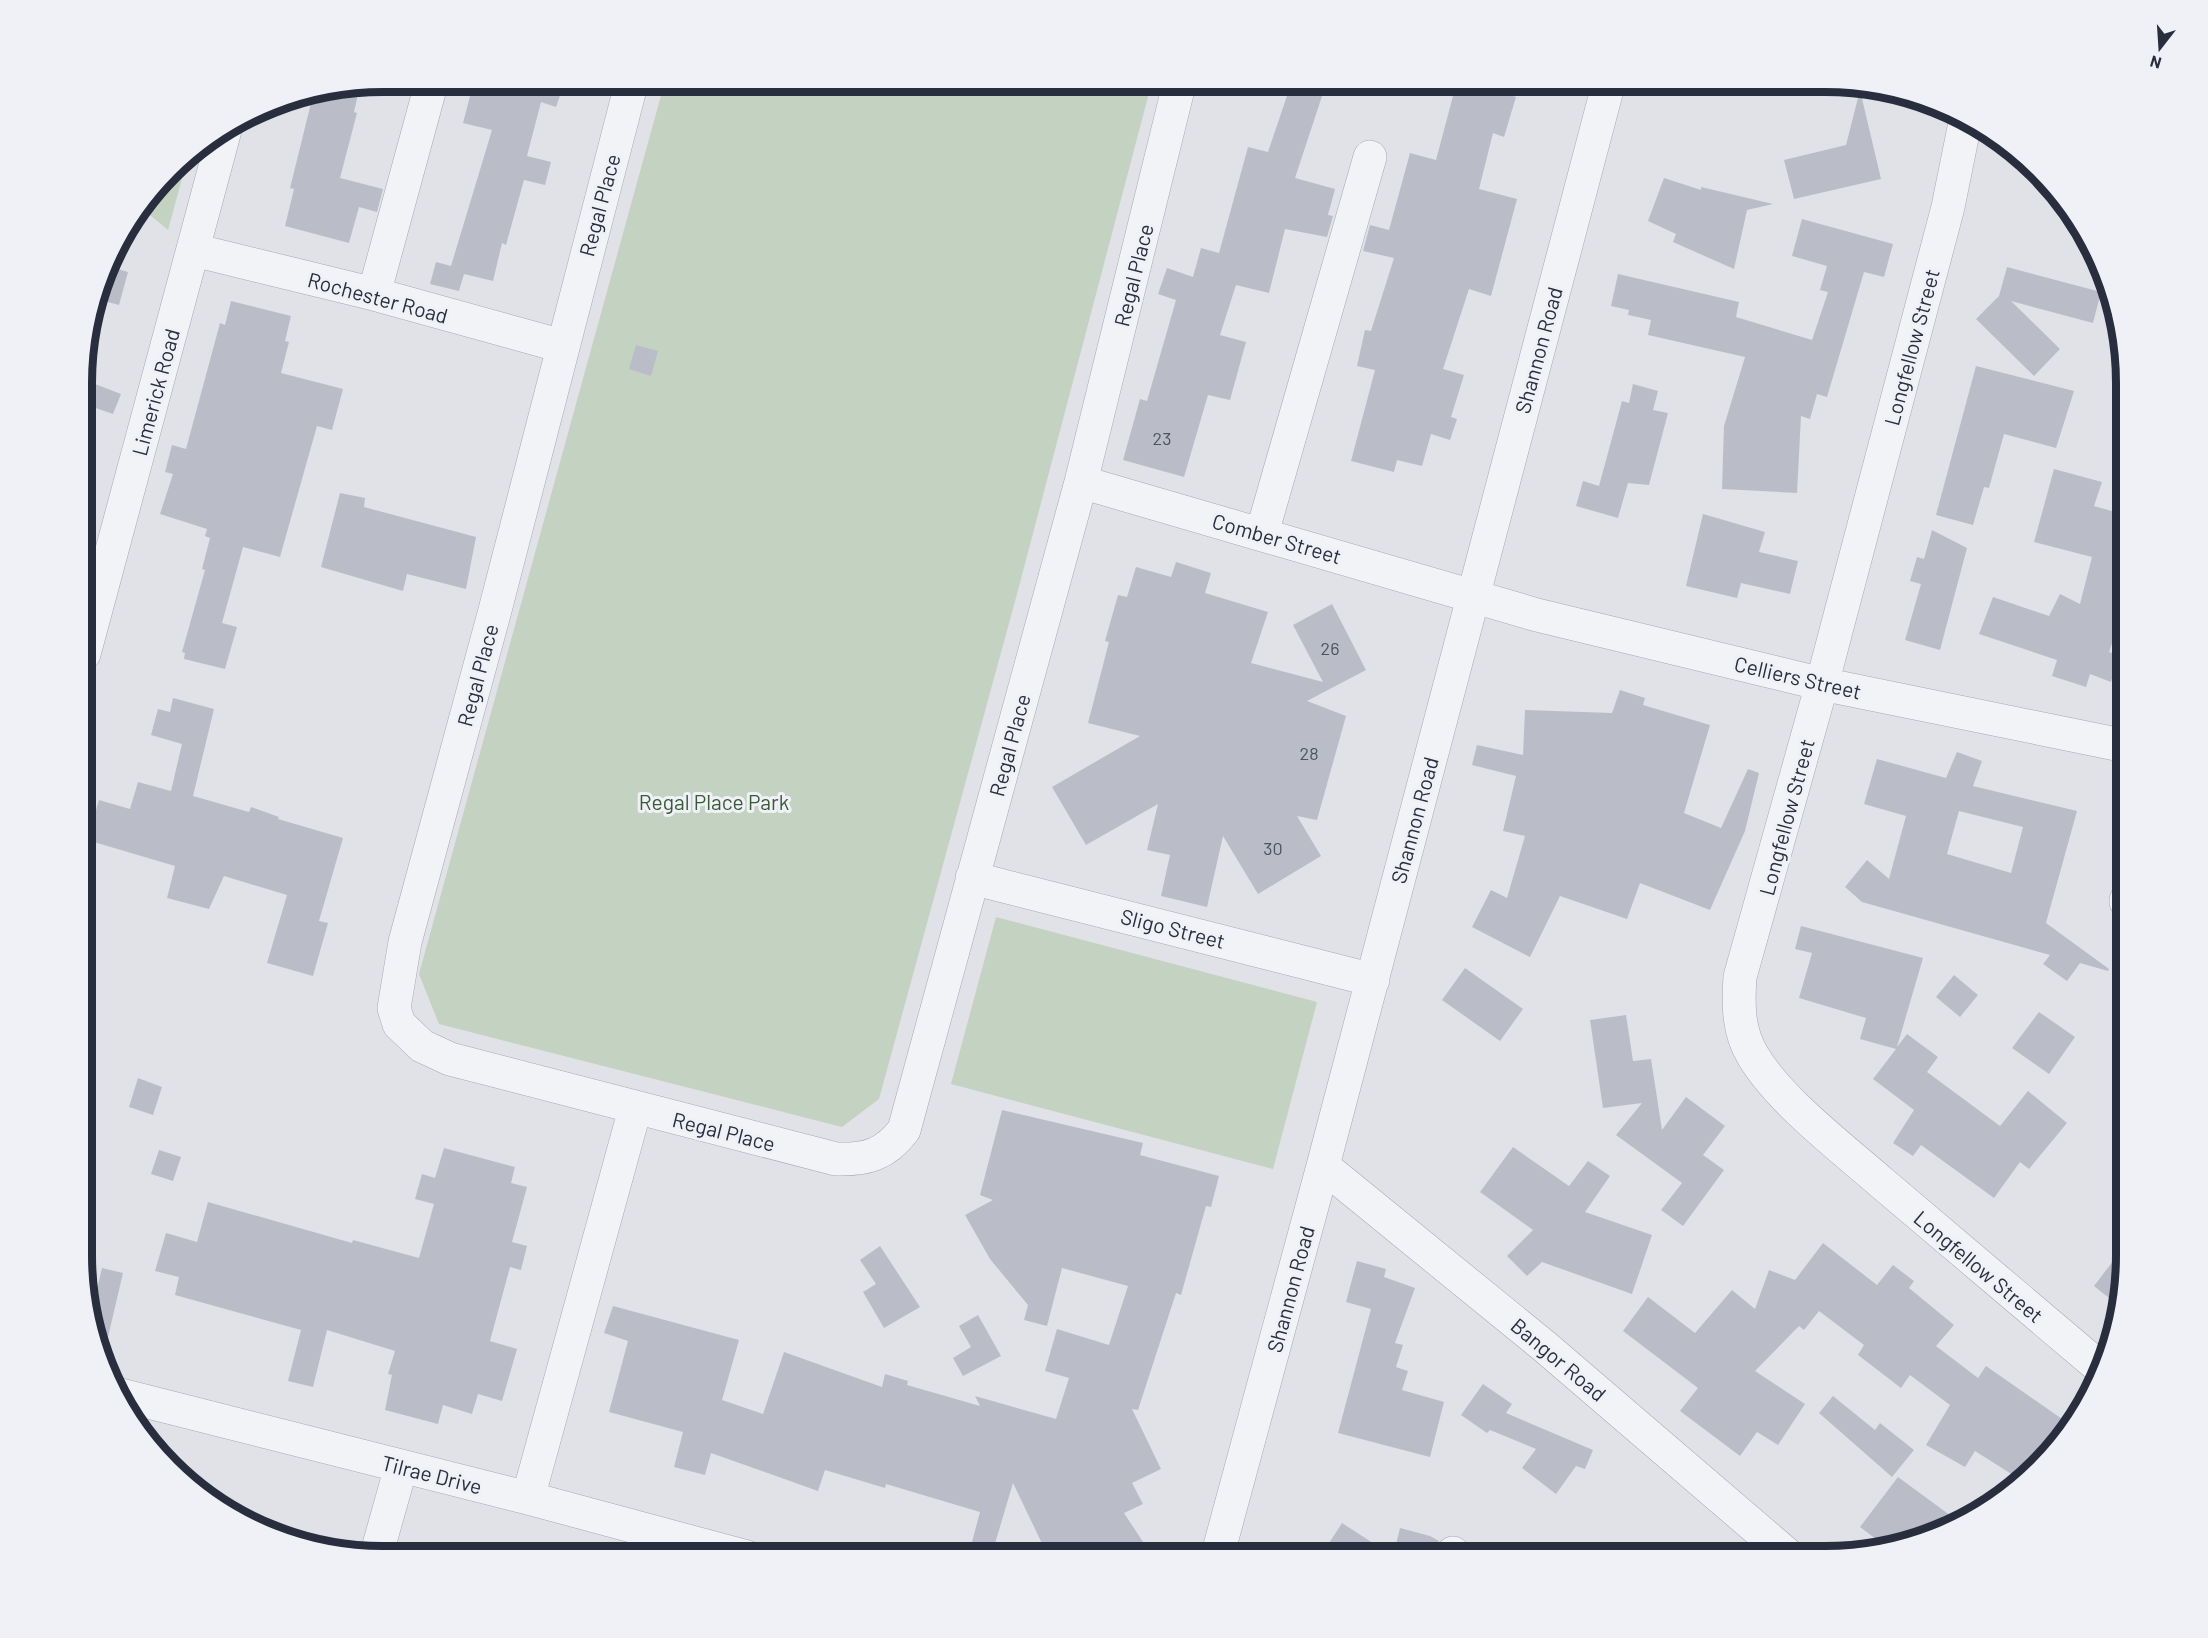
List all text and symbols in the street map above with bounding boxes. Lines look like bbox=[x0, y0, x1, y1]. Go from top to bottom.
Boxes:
north arrow bbox=[2130, 18, 2190, 78]
text: N bbox=[2148, 52, 2163, 73]
street label: Regal Place bbox=[573, 151, 625, 259]
street label: Regal Place bbox=[1108, 221, 1158, 329]
street label: Rochester Road bbox=[305, 266, 451, 328]
street label: Longfellow Street bbox=[1878, 266, 1944, 428]
street label: Shannon Road bbox=[1509, 284, 1567, 416]
street label: Limerick Road bbox=[126, 326, 184, 458]
house number: 23 bbox=[1153, 427, 1171, 449]
street label: Comber Street bbox=[1210, 508, 1344, 568]
street label: Regal Place bbox=[451, 621, 503, 729]
house number: 26 bbox=[1321, 637, 1339, 659]
street label: Celliers Street bbox=[1732, 650, 1864, 704]
street label: Regal Place bbox=[983, 691, 1035, 799]
street label: Longfellow Street bbox=[1753, 736, 1819, 898]
house number: 28 bbox=[1299, 742, 1319, 764]
street label: Shannon Road bbox=[1385, 754, 1443, 886]
park label: Regal Place Park bbox=[639, 789, 789, 814]
house number: 30 bbox=[1263, 837, 1283, 859]
street label: Sligo Street bbox=[1118, 903, 1228, 953]
street label: Regal Place bbox=[670, 1106, 778, 1156]
street label: Longfellow Street bbox=[1909, 1205, 2049, 1327]
street label: Shannon Road bbox=[1261, 1223, 1319, 1355]
street label: Bangor Road bbox=[1507, 1312, 1611, 1406]
street label: Tilrae Drive bbox=[379, 1449, 485, 1499]

